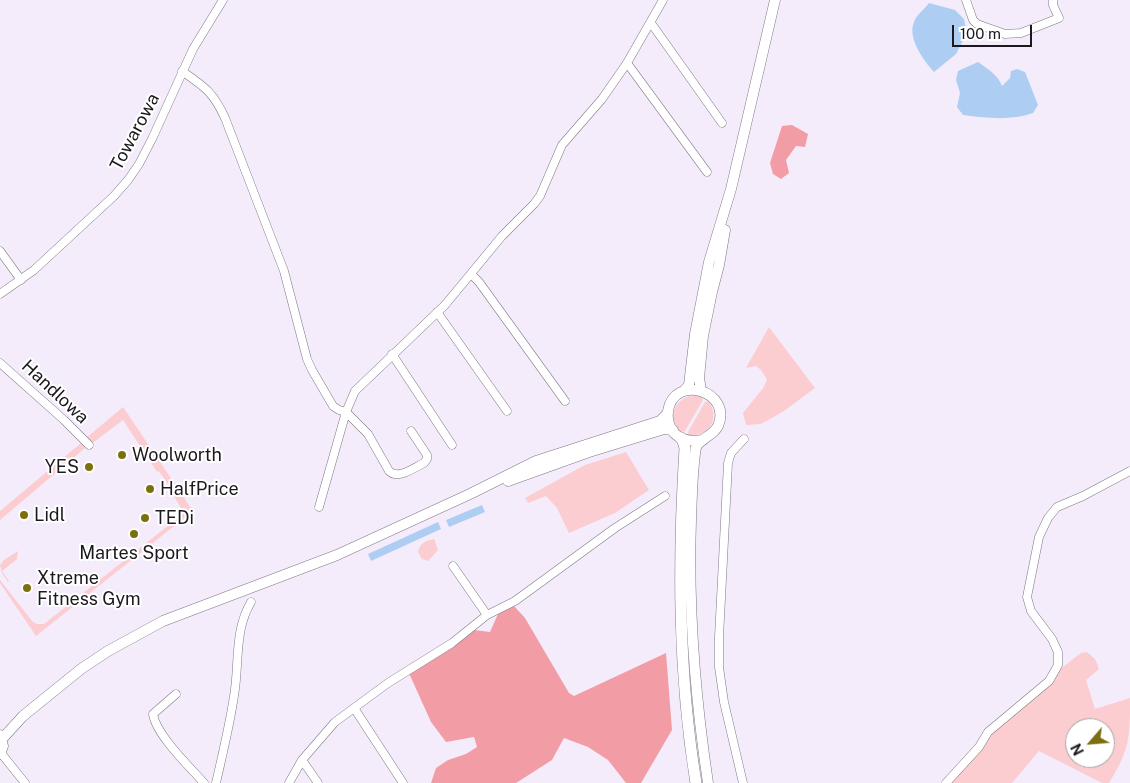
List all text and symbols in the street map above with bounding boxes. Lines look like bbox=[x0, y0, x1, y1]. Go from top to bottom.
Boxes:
scale bar bbox=[955, 15, 1035, 47]
text: 100 m bbox=[960, 25, 1001, 42]
street label: Towarowa bbox=[106, 90, 164, 174]
street label: Handlowa bbox=[17, 356, 93, 428]
place label: Woolworth bbox=[132, 444, 222, 466]
marker: Woolworth bbox=[116, 449, 128, 461]
place label: YES bbox=[45, 456, 79, 478]
marker: YES bbox=[83, 461, 95, 473]
place label: HalfPrice bbox=[160, 478, 239, 500]
marker: HalfPrice bbox=[144, 483, 156, 495]
place label: Lidl bbox=[34, 504, 65, 526]
place label: TEDi bbox=[155, 507, 194, 529]
marker: Lidl bbox=[18, 509, 30, 521]
marker: TEDi bbox=[139, 512, 151, 524]
marker: Martes Sport bbox=[128, 528, 140, 540]
place label: Martes Sport bbox=[79, 542, 189, 564]
place label: Xtreme Fitness Gym bbox=[37, 567, 141, 610]
marker: Xtreme Fitness Gym bbox=[21, 582, 33, 594]
north arrow bbox=[1065, 718, 1115, 768]
text: N bbox=[1068, 741, 1087, 758]

